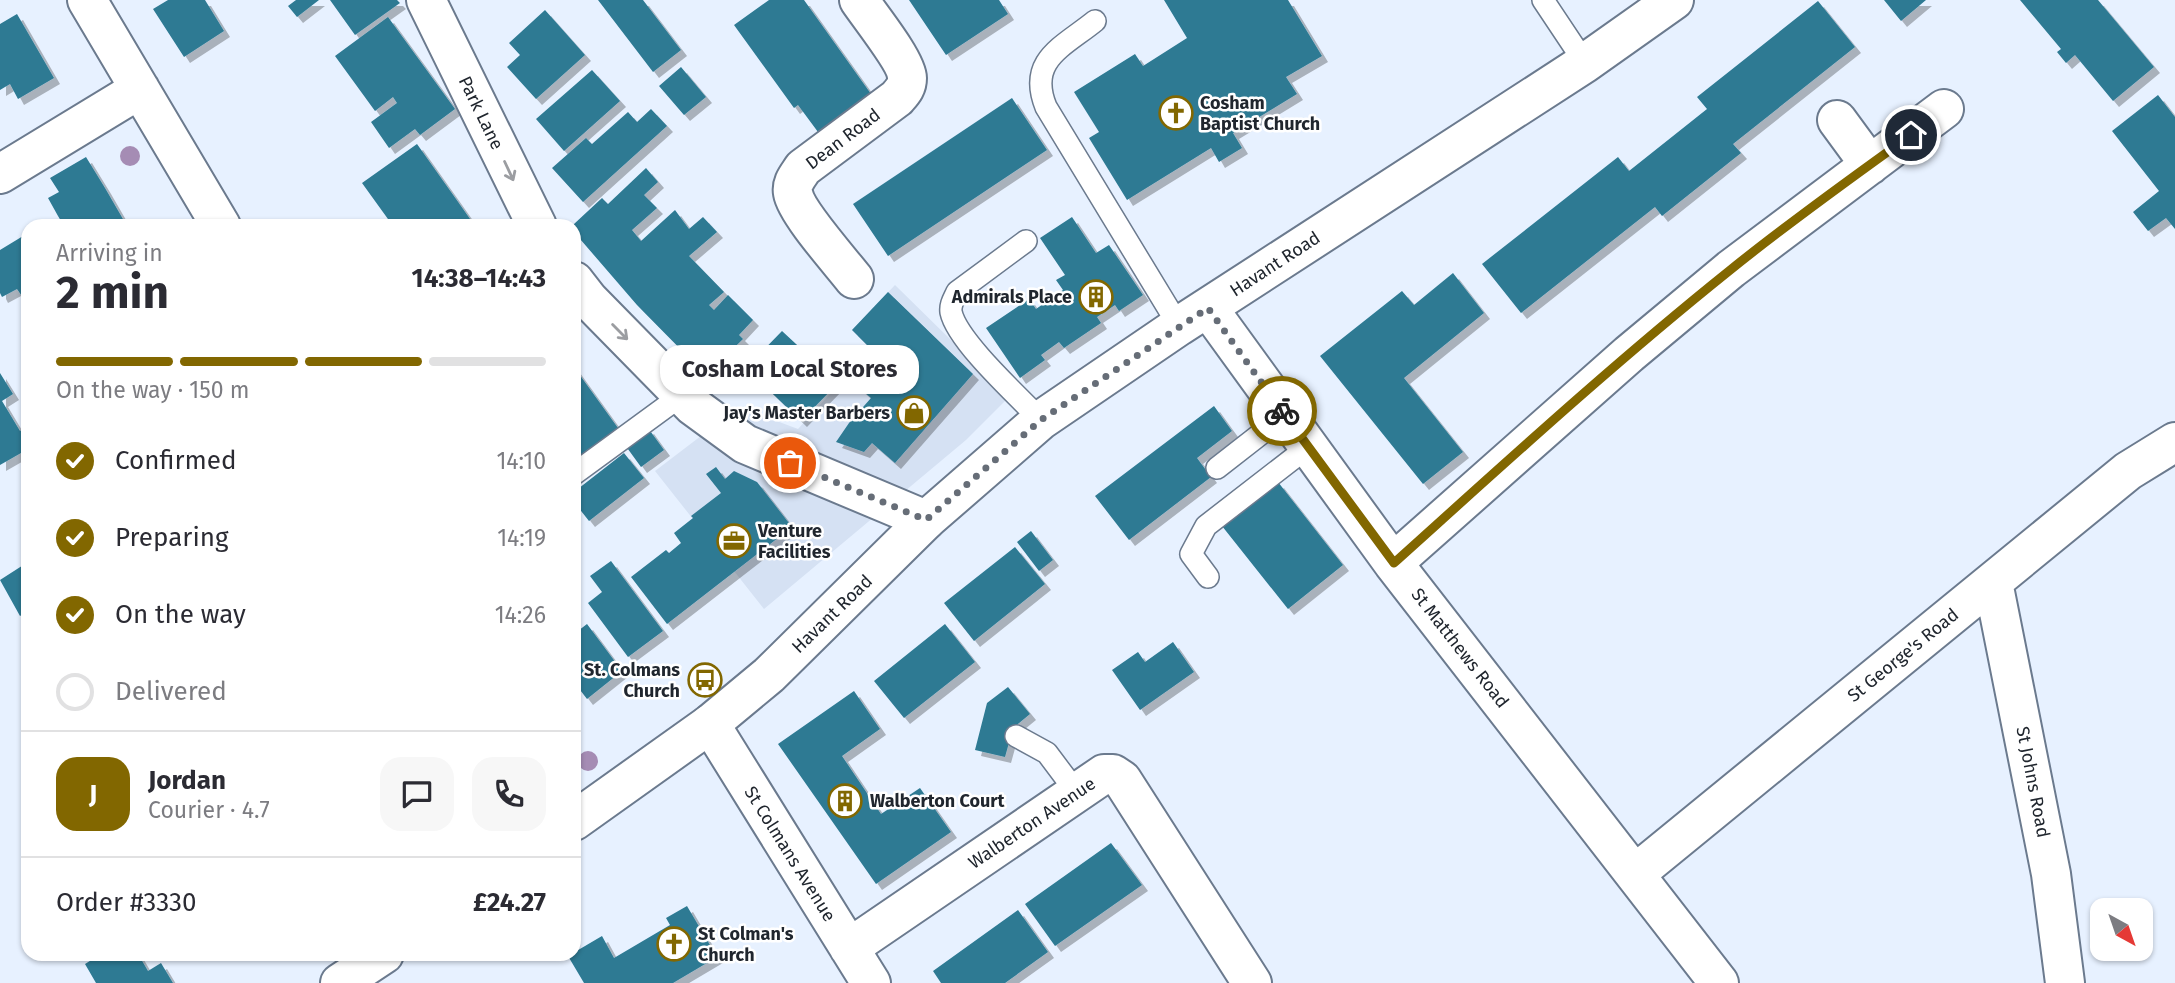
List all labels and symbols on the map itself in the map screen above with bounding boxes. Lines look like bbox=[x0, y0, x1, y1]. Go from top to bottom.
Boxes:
street label: Park Lane bbox=[454, 73, 508, 153]
place label: Cosham Baptist Church bbox=[1200, 92, 1320, 135]
church icon: Cosham Baptist Church bbox=[1157, 94, 1195, 132]
street label: Dean Road bbox=[801, 104, 885, 174]
pin bbox=[1881, 105, 1941, 165]
one-way arrow bbox=[503, 160, 516, 182]
street label: Havant Road bbox=[1226, 227, 1324, 301]
building icon: Admirals Place bbox=[1077, 278, 1115, 316]
place label: Admirals Place bbox=[951, 286, 1072, 308]
one-way arrow bbox=[611, 323, 628, 340]
callout: Cosham Local Stores bbox=[660, 344, 920, 393]
courier bbox=[1247, 376, 1317, 446]
shop icon: Jay's Master Barbers bbox=[895, 394, 933, 432]
place label: Jay's Master Barbers bbox=[722, 402, 890, 424]
pin bbox=[760, 433, 820, 493]
place label: Venture Facilities bbox=[757, 520, 831, 563]
office icon: Venture Facilities bbox=[715, 522, 753, 560]
street label: Havant Road bbox=[787, 570, 877, 658]
street label: St Matthews Road bbox=[1406, 584, 1514, 712]
street label: St George's Road bbox=[1843, 603, 1963, 707]
place label: St. Colmans Church bbox=[584, 659, 680, 702]
bus stop icon: St. Colmans Church bbox=[686, 661, 724, 699]
street label: St Johns Road bbox=[2011, 725, 2055, 839]
street label: Walberton Avenue bbox=[964, 772, 1100, 874]
street label: St Colmans Avenue bbox=[740, 782, 840, 926]
building icon: Walberton Court bbox=[826, 782, 864, 820]
place label: Walberton Court bbox=[870, 790, 1005, 812]
north arrow bbox=[2090, 898, 2152, 961]
place label: St Colman's Church bbox=[698, 923, 794, 966]
church icon: St Colman's Church bbox=[655, 925, 693, 963]

